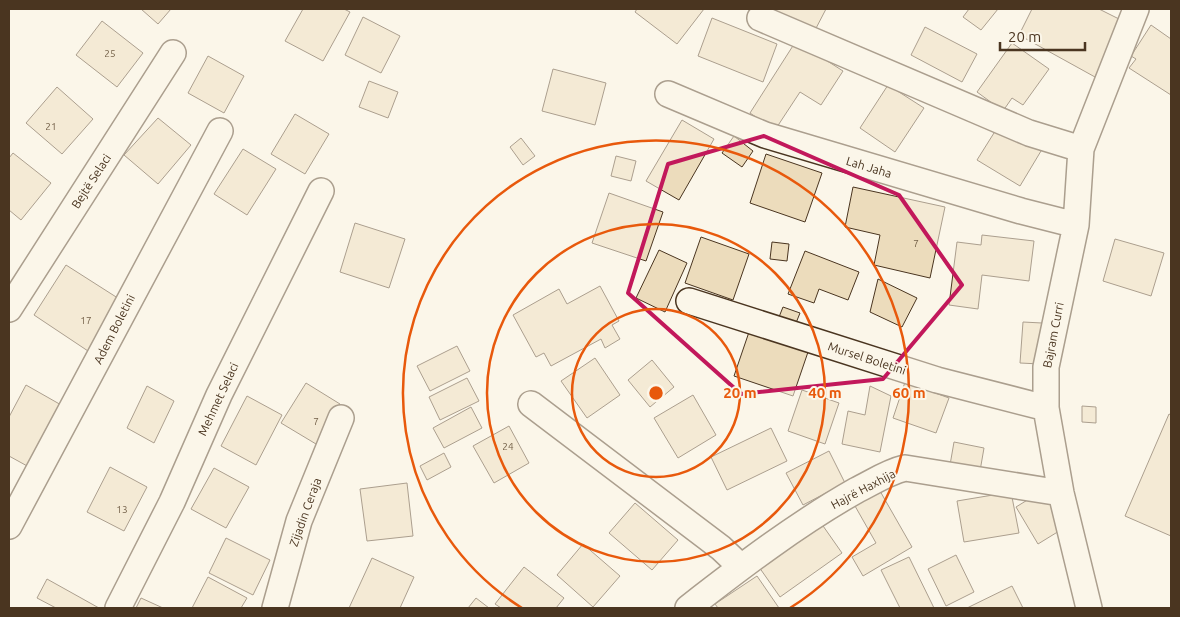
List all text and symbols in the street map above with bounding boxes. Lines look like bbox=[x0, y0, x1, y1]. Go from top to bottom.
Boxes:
scale bar bbox=[1000, 20, 1085, 52]
text: 20 m bbox=[1008, 28, 1041, 45]
house number: 25 bbox=[104, 48, 116, 59]
house number: 21 bbox=[45, 121, 57, 132]
street label: Bejtë Selaci bbox=[69, 151, 113, 211]
street label: Lah Jaha bbox=[845, 154, 893, 180]
house number: 7 bbox=[913, 238, 919, 249]
street label: Adem Boletini bbox=[91, 292, 137, 366]
street label: Bajram Curri bbox=[1040, 301, 1066, 369]
house number: 17 bbox=[80, 315, 92, 326]
street label: Mursel Boletini bbox=[826, 339, 908, 377]
street label: Mehmet Selaci bbox=[195, 360, 241, 438]
centre of rings bbox=[647, 384, 665, 402]
text: 20 m bbox=[723, 384, 757, 401]
text: 40 m bbox=[808, 384, 842, 401]
text: 60 m bbox=[892, 384, 926, 401]
house number: 7 bbox=[313, 416, 319, 427]
house number: 24 bbox=[502, 441, 514, 452]
street label: Hajrë Haxhija bbox=[829, 467, 897, 511]
street label: Zijadin Ceraja bbox=[287, 476, 323, 548]
house number: 13 bbox=[116, 504, 128, 515]

